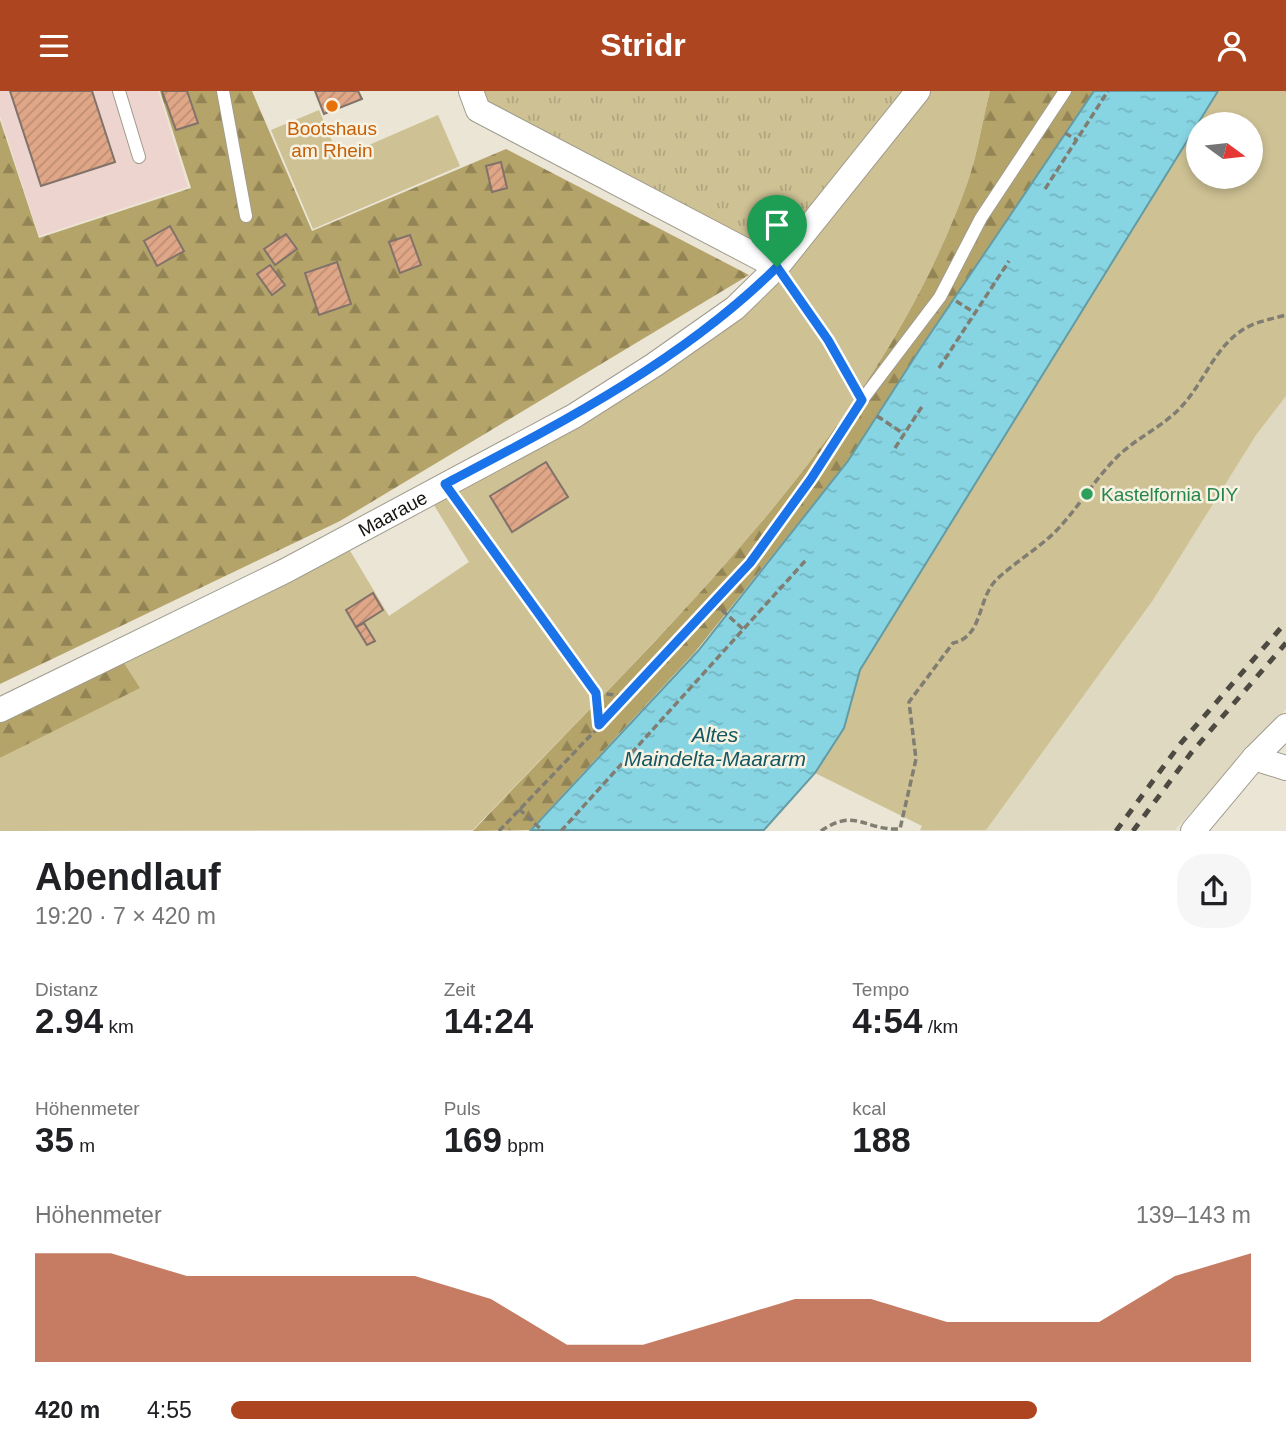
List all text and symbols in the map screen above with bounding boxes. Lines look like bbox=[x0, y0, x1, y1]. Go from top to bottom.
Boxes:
icon: menu bbox=[35, 27, 73, 65]
text: Stridr bbox=[600, 27, 686, 63]
icon: person bbox=[1213, 27, 1251, 65]
marker: Bootshaus am Rhein bbox=[324, 98, 340, 114]
north arrow bbox=[1186, 112, 1264, 189]
map controls bbox=[1186, 112, 1263, 189]
place label: Bootshaus am Rhein bbox=[287, 118, 377, 161]
pin bbox=[747, 195, 807, 267]
icon: arrive bbox=[758, 206, 796, 244]
place label: Kastelfornia DIY bbox=[1101, 484, 1239, 505]
marker: Kastelfornia DIY bbox=[1079, 486, 1095, 502]
street label: Maaraue bbox=[355, 487, 431, 541]
water label: Altes Maindelta-Maararm bbox=[624, 723, 806, 770]
button: share bbox=[1177, 854, 1251, 928]
text: Abendlauf bbox=[35, 856, 221, 898]
text: 19:20 · 7 × 420 m bbox=[35, 903, 216, 929]
text: Distanz bbox=[35, 979, 98, 1000]
text: Zeit bbox=[444, 979, 475, 1000]
text: Tempo bbox=[852, 979, 909, 1000]
text: 2.94 bbox=[35, 1001, 103, 1040]
text: 14:24 bbox=[444, 1001, 533, 1040]
text: 4:54 bbox=[852, 1001, 922, 1040]
text: km bbox=[103, 1016, 134, 1037]
text: /km bbox=[922, 1016, 958, 1037]
text: Höhenmeter bbox=[35, 1098, 140, 1119]
text: Puls bbox=[444, 1098, 481, 1119]
text: kcal bbox=[852, 1098, 886, 1119]
text: 35 bbox=[35, 1120, 74, 1159]
text: 169 bbox=[444, 1120, 502, 1159]
text: 188 bbox=[852, 1120, 911, 1159]
text: m bbox=[74, 1135, 95, 1156]
text: bpm bbox=[502, 1135, 544, 1156]
text: Höhenmeter bbox=[35, 1202, 162, 1228]
text: 139–143 m bbox=[1136, 1202, 1251, 1228]
text: 420 m bbox=[35, 1397, 100, 1423]
text: 4:55 bbox=[147, 1397, 192, 1423]

